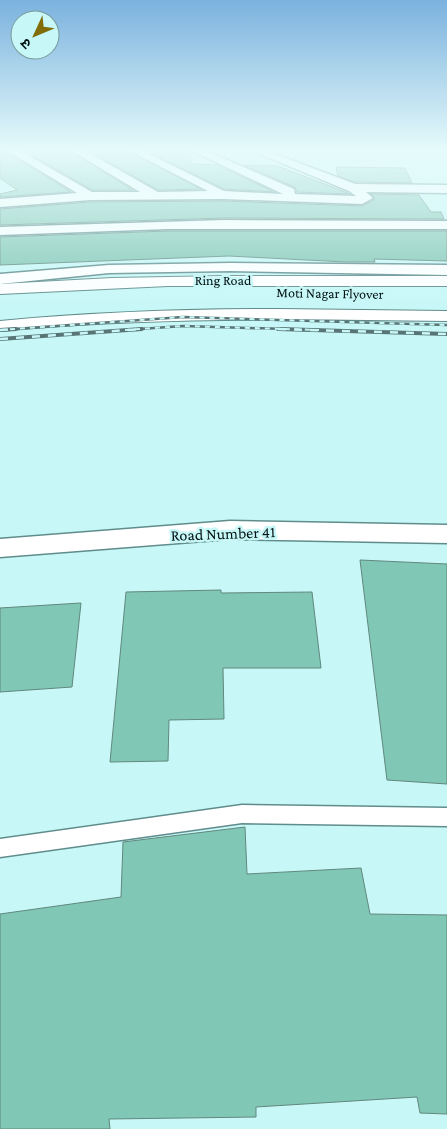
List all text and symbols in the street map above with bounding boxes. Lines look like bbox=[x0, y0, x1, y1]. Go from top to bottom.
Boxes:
north arrow bbox=[10, 10, 60, 60]
text: उ bbox=[16, 35, 34, 53]
street label: Ring Road bbox=[195, 272, 252, 288]
street label: Moti Nagar Flyover bbox=[276, 284, 384, 302]
street label: Road Number 41 bbox=[170, 523, 276, 544]

